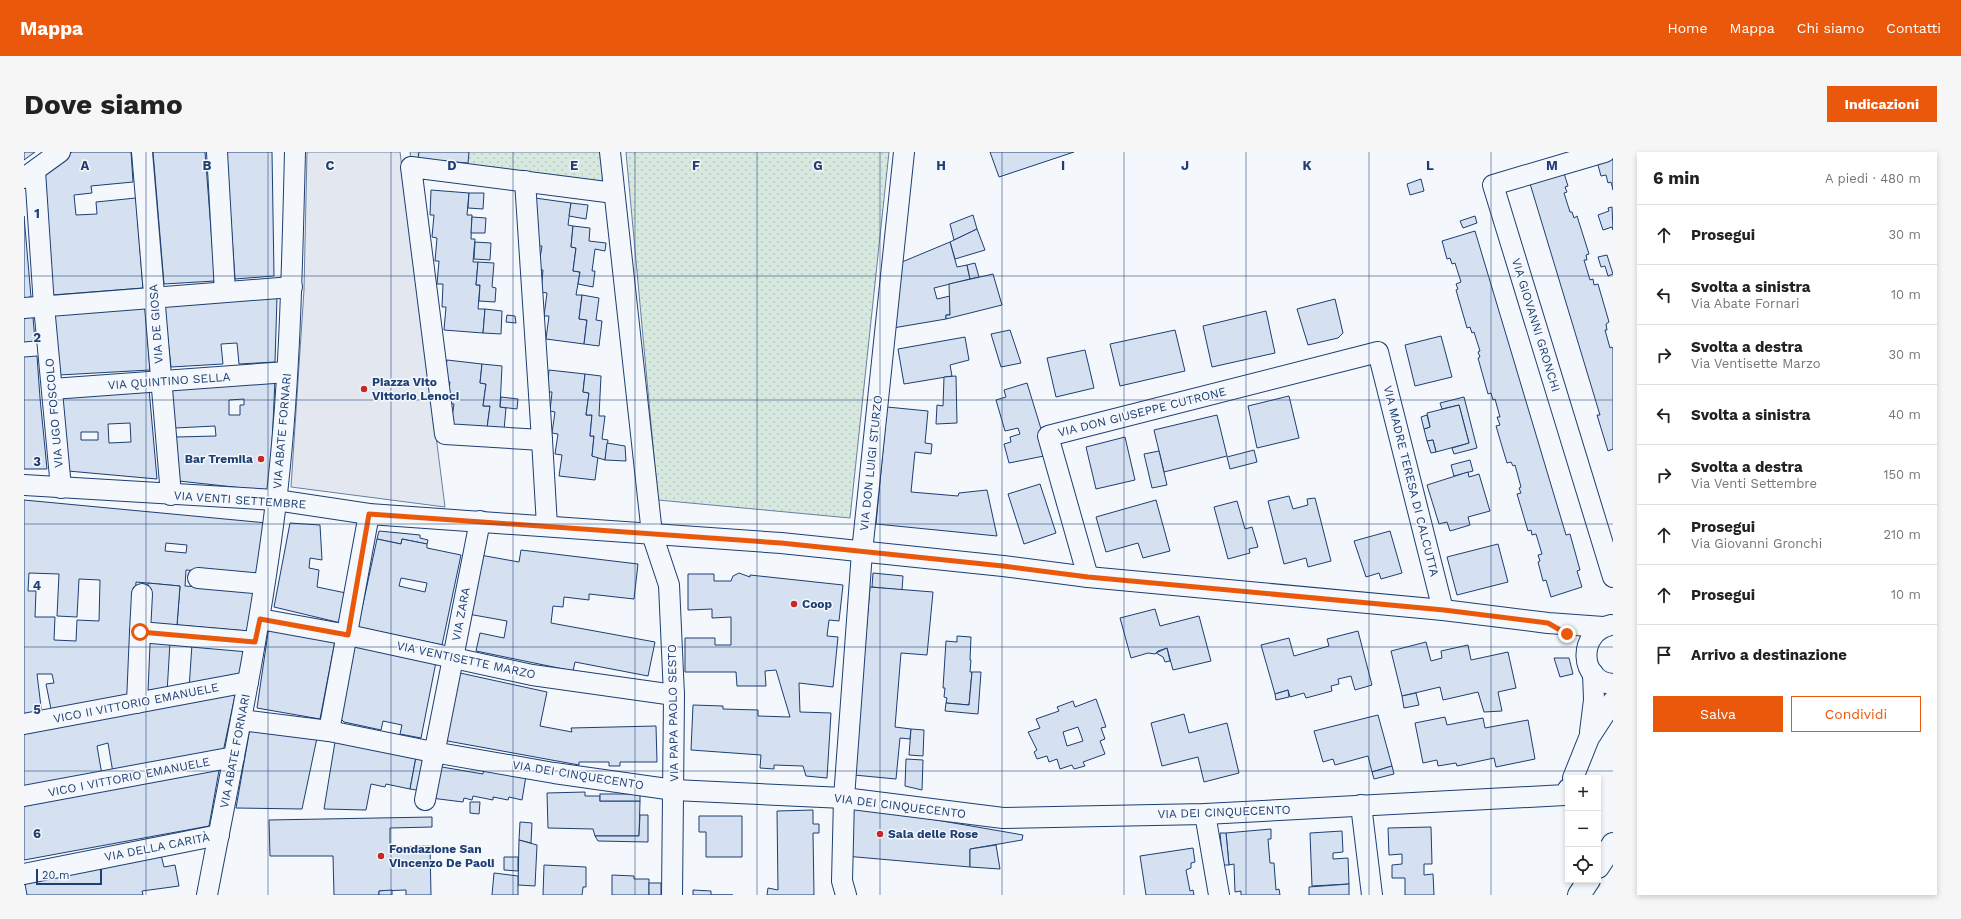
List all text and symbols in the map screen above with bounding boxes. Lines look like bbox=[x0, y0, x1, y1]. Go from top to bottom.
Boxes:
text: Mappa bbox=[20, 17, 83, 40]
text: Home bbox=[1668, 20, 1708, 36]
text: Mappa bbox=[1730, 20, 1775, 36]
text: Chi siamo bbox=[1797, 20, 1864, 36]
text: Contatti bbox=[1886, 20, 1941, 36]
button: Indicazioni bbox=[1827, 86, 1937, 122]
text: Dove siamo bbox=[24, 88, 183, 121]
text: A bbox=[81, 158, 90, 173]
text: B bbox=[203, 158, 212, 173]
text: C bbox=[326, 158, 335, 173]
text: D bbox=[447, 158, 457, 173]
text: E bbox=[570, 158, 578, 173]
text: F bbox=[692, 158, 700, 173]
text: G bbox=[813, 158, 823, 173]
text: H bbox=[936, 158, 946, 173]
text: I bbox=[1061, 158, 1065, 173]
text: J bbox=[1181, 158, 1189, 173]
text: K bbox=[1302, 158, 1312, 173]
text: L bbox=[1426, 158, 1434, 173]
text: M bbox=[1546, 158, 1558, 173]
text: 6 min bbox=[1653, 168, 1700, 188]
text: A piedi · 480 m bbox=[1825, 171, 1921, 186]
text: 1 bbox=[34, 206, 40, 221]
icon: ahead bbox=[1653, 224, 1675, 246]
text: Prosegui bbox=[1691, 226, 1755, 244]
text: 30 m bbox=[1889, 227, 1921, 242]
street label: VIA GIOVANNI GRONCHI bbox=[1509, 256, 1563, 394]
text: Svolta a sinistra bbox=[1691, 278, 1811, 296]
street label: VIA DE GIOSA bbox=[146, 284, 166, 364]
icon: left bbox=[1653, 284, 1675, 306]
text: 10 m bbox=[1891, 287, 1921, 302]
text: Via Abate Fornari bbox=[1691, 296, 1800, 311]
text: 2 bbox=[33, 330, 41, 345]
text: Svolta a destra bbox=[1691, 338, 1803, 356]
icon: right bbox=[1653, 344, 1675, 366]
text: 30 m bbox=[1889, 347, 1921, 362]
text: Via Ventisette Marzo bbox=[1691, 356, 1821, 371]
street label: VIA UGO FOSCOLO bbox=[42, 358, 66, 468]
street label: VIA QUINTINO SELLA bbox=[107, 370, 231, 392]
street label: VIA ABATE FORNARI bbox=[270, 372, 294, 490]
place label: Piazza Vito Vittorio Lenoci bbox=[372, 375, 459, 403]
marker: Piazza Vito Vittorio Lenoci bbox=[359, 384, 369, 394]
street label: VIA DON GIUSEPPE CUTRONE bbox=[1056, 384, 1228, 440]
street label: VIA MADRE TERESA DI CALCUTTA bbox=[1380, 384, 1442, 578]
street label: VIA DON LUIGI STURZO bbox=[857, 395, 885, 531]
icon: left bbox=[1653, 404, 1675, 426]
text: Svolta a sinistra bbox=[1691, 406, 1811, 424]
text: 40 m bbox=[1888, 407, 1921, 422]
place label: Bar Tremila bbox=[185, 452, 253, 466]
text: 3 bbox=[33, 454, 41, 469]
marker: Bar Tremila bbox=[256, 454, 266, 464]
text: Svolta a destra bbox=[1691, 458, 1803, 476]
icon: right bbox=[1653, 464, 1675, 486]
text: 150 m bbox=[1883, 467, 1921, 482]
text: Via Venti Settembre bbox=[1691, 476, 1817, 491]
street label: VIA VENTI SETTEMBRE bbox=[173, 488, 307, 512]
text: Prosegui bbox=[1691, 518, 1755, 536]
icon: ahead bbox=[1653, 524, 1675, 546]
text: 210 m bbox=[1883, 527, 1921, 542]
text: Via Giovanni Gronchi bbox=[1691, 536, 1822, 551]
text: 4 bbox=[33, 578, 42, 593]
icon: ahead bbox=[1653, 584, 1675, 606]
street label: VIA ZARA bbox=[449, 586, 473, 642]
text: Prosegui bbox=[1691, 586, 1755, 604]
text: 10 m bbox=[1891, 587, 1921, 602]
place label: Coop bbox=[802, 597, 833, 611]
marker: Coop bbox=[789, 599, 799, 609]
route start bbox=[131, 623, 149, 641]
route end bbox=[1558, 625, 1576, 643]
street label: VIA VENTISETTE MARZO bbox=[395, 638, 537, 682]
street label: VIA PAPA PAOLO SESTO bbox=[665, 644, 681, 782]
icon: arrive bbox=[1653, 644, 1675, 666]
text: Arrivo a destinazione bbox=[1691, 646, 1847, 664]
street label: VICO II VITTORIO EMANUELE bbox=[52, 680, 220, 726]
street label: VIA ABATE FORNARI bbox=[217, 693, 253, 809]
button: Salva bbox=[1653, 696, 1783, 732]
button: Condividi bbox=[1791, 696, 1921, 732]
text: 5 bbox=[33, 702, 41, 717]
street label: VICO I VITTORIO EMANUELE bbox=[47, 754, 211, 800]
street label: VIA DEI CINQUECENTO bbox=[511, 758, 645, 792]
map controls bbox=[1565, 775, 1601, 883]
button: + bbox=[1565, 775, 1601, 811]
street label: VIA DEI CINQUECENTO bbox=[833, 791, 967, 821]
street label: VIA DEI CINQUECENTO bbox=[1157, 803, 1291, 821]
button: − bbox=[1565, 811, 1601, 847]
text: 6 bbox=[33, 826, 41, 841]
place label: Sala delle Rose bbox=[888, 827, 978, 841]
marker: Sala delle Rose bbox=[875, 829, 885, 839]
street label: VIA DELLA CARITÀ bbox=[103, 830, 211, 864]
place label: Fondazione San Vincenzo De Paoli bbox=[389, 842, 495, 870]
button: locate bbox=[1565, 847, 1601, 883]
marker: Fondazione San Vincenzo De Paoli bbox=[376, 851, 386, 861]
scale bar bbox=[36, 867, 102, 886]
text: 20 m bbox=[42, 869, 70, 882]

